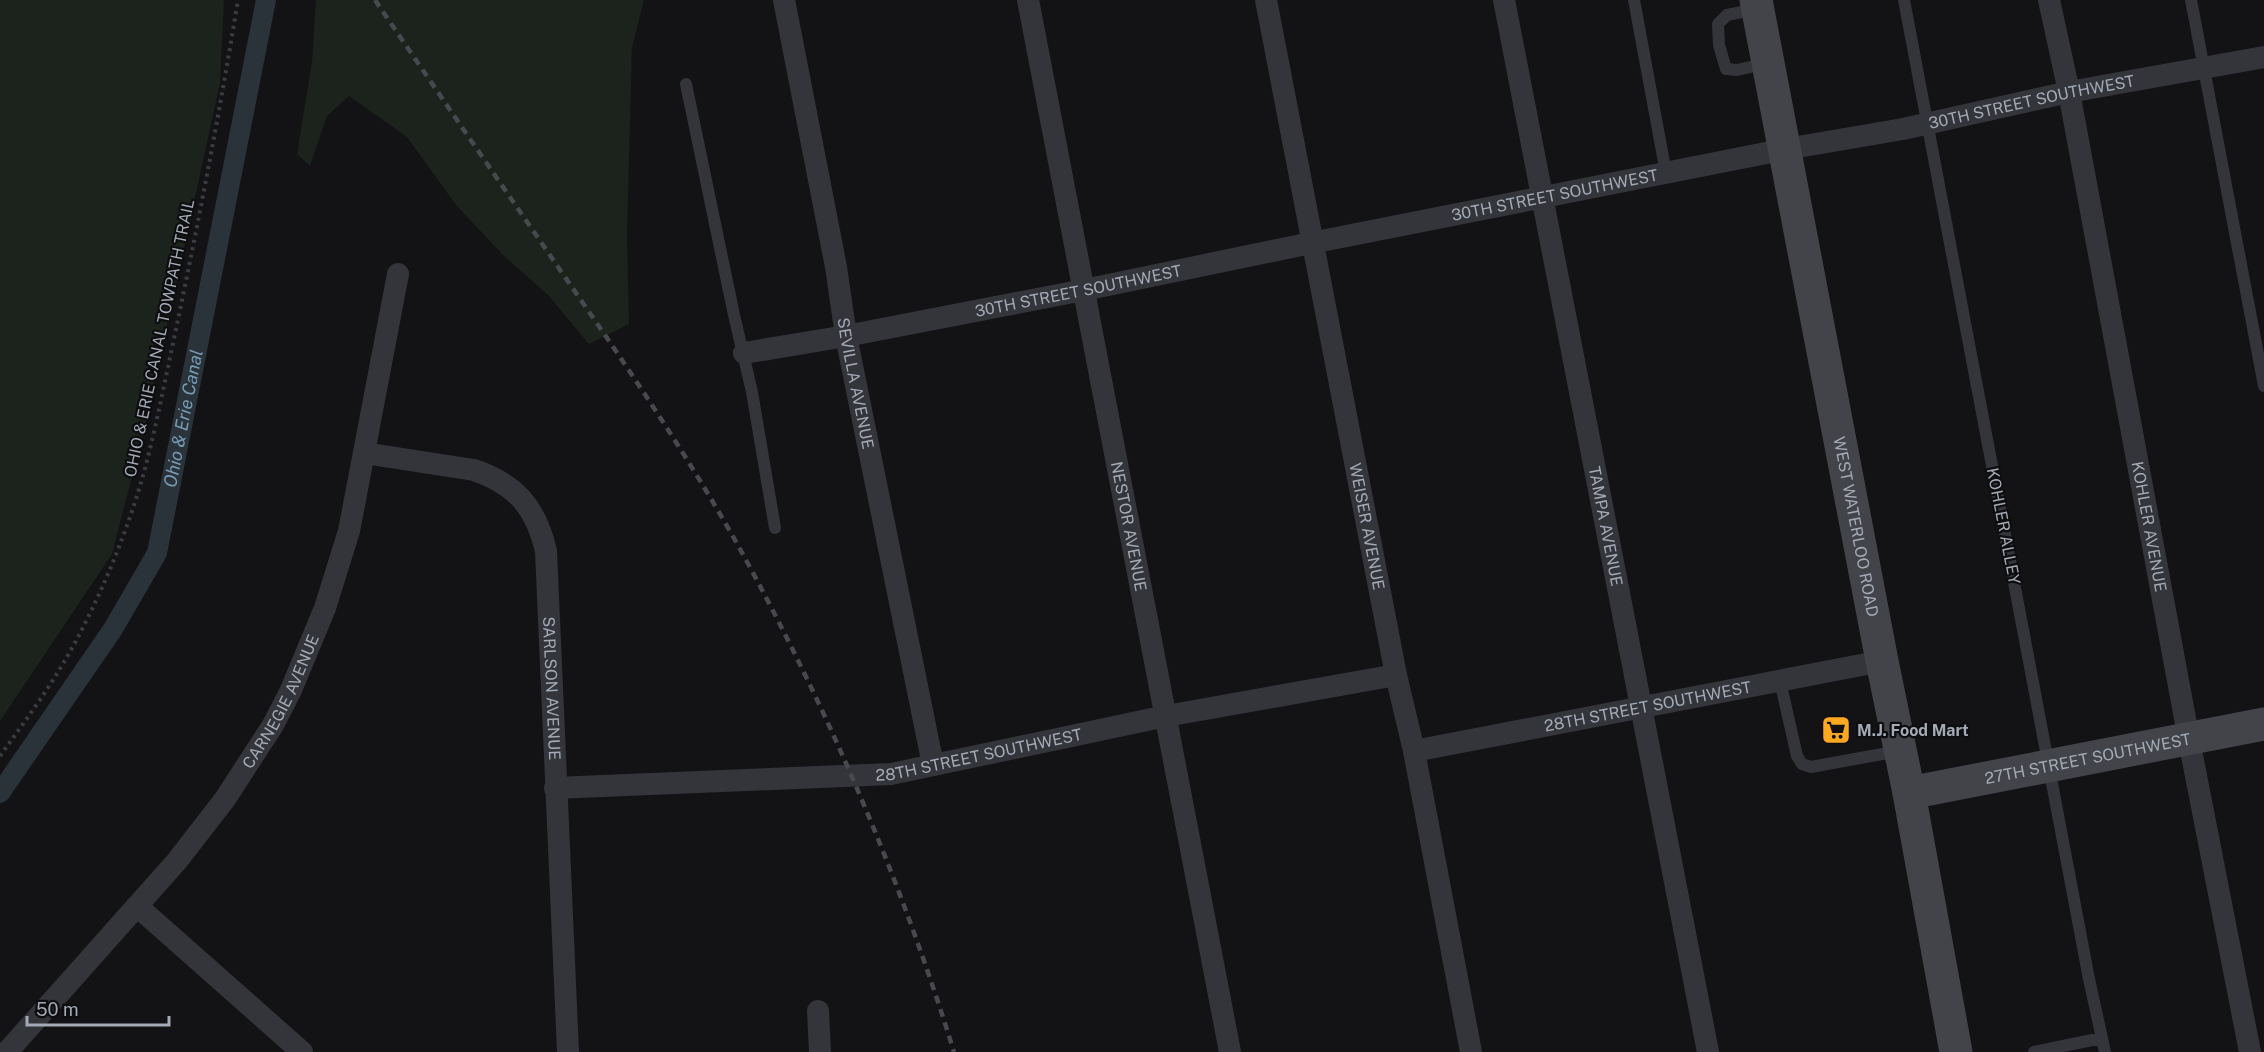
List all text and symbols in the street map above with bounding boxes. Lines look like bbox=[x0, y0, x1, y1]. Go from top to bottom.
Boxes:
street label: 30TH STREET SOUTHWEST bbox=[1927, 71, 2137, 133]
street label: 30TH STREET SOUTHWEST bbox=[1450, 165, 1660, 225]
street label: OHIO & ERIE CANAL TOWPATH TRAIL bbox=[121, 197, 198, 479]
street label: 30TH STREET SOUTHWEST bbox=[973, 261, 1184, 321]
street label: SEVILLA AVENUE bbox=[833, 316, 878, 451]
water label: Ohio & Erie Canal bbox=[159, 348, 207, 489]
street label: WEST WATERLOO ROAD bbox=[1829, 435, 1882, 618]
street label: NESTOR AVENUE bbox=[1107, 460, 1150, 593]
street label: KOHLER AVENUE bbox=[2128, 460, 2170, 593]
street label: WEISER AVENUE bbox=[1345, 461, 1388, 591]
street label: TAMPA AVENUE bbox=[1585, 465, 1626, 588]
street label: KOHLER ALLEY bbox=[1983, 466, 2024, 586]
street label: SARLSON AVENUE bbox=[539, 616, 564, 761]
street label: CARNEGIE AVENUE bbox=[238, 631, 323, 772]
street label: 28TH STREET SOUTHWEST bbox=[1543, 677, 1753, 736]
supermarket icon: M.J. Food Mart bbox=[1820, 714, 1852, 746]
place label: M.J. Food Mart bbox=[1857, 721, 1969, 740]
street label: 28TH STREET SOUTHWEST bbox=[875, 725, 1084, 785]
street label: 27TH STREET SOUTHWEST bbox=[1983, 729, 2193, 788]
scale bar bbox=[27, 989, 170, 1027]
text: 50 m bbox=[36, 999, 79, 1020]

